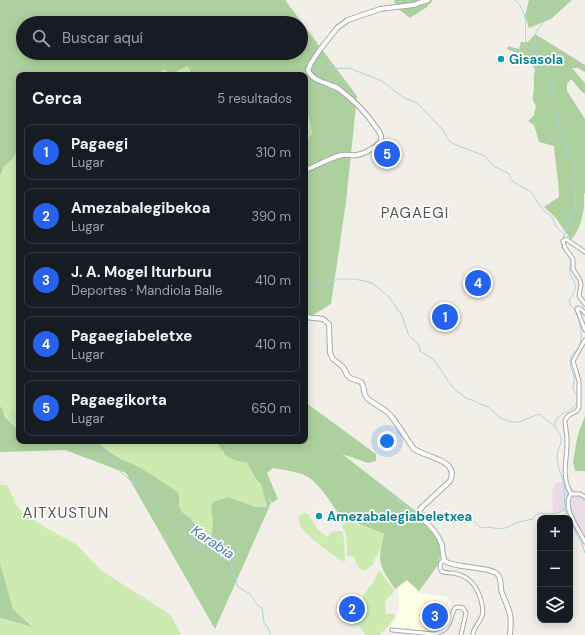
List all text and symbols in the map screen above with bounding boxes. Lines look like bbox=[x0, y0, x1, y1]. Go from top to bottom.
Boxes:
search box bbox=[16, 16, 308, 60]
icon: search bbox=[30, 27, 52, 49]
text: Buscar aquí bbox=[62, 28, 143, 48]
place label: Gisasola bbox=[509, 51, 563, 68]
marker: Gisasola bbox=[496, 54, 506, 64]
text: Cerca bbox=[32, 87, 82, 109]
text: 5 resultados bbox=[217, 90, 292, 107]
text: Pagaegi bbox=[71, 134, 128, 154]
pin: 5 bbox=[374, 139, 400, 169]
text: 1 bbox=[44, 144, 48, 161]
text: 310 m bbox=[256, 144, 291, 161]
text: Lugar bbox=[71, 154, 104, 171]
text: Amezabalegibekoa bbox=[71, 198, 210, 218]
district label: PAGAEGI bbox=[381, 203, 449, 223]
text: 2 bbox=[42, 208, 50, 225]
text: 390 m bbox=[252, 208, 291, 225]
text: Lugar bbox=[71, 218, 104, 235]
text: J. A. Mogel Iturburu bbox=[71, 262, 212, 282]
pin: 4 bbox=[465, 268, 491, 298]
text: 3 bbox=[42, 272, 50, 289]
text: 410 m bbox=[255, 272, 291, 289]
text: Deportes · Mandiola Balle bbox=[71, 282, 222, 299]
pin: 1 bbox=[432, 302, 458, 332]
text: Pagaegiabeletxe bbox=[71, 326, 192, 346]
text: 4 bbox=[42, 336, 50, 353]
text: 410 m bbox=[255, 336, 291, 353]
text: Lugar bbox=[71, 346, 104, 363]
text: Pagaegikorta bbox=[71, 390, 167, 410]
text: 5 bbox=[42, 400, 50, 417]
text: 650 m bbox=[251, 400, 291, 417]
text: Lugar bbox=[71, 410, 104, 427]
your location bbox=[377, 431, 397, 451]
district label: AITXUSTUN bbox=[23, 503, 109, 523]
place label: Amezabalegiabeletxea bbox=[327, 508, 472, 525]
marker: Amezabalegiabeletxea bbox=[314, 511, 324, 521]
map controls bbox=[537, 515, 573, 623]
button: + bbox=[537, 515, 573, 551]
water label: Karabia bbox=[188, 521, 238, 563]
button: − bbox=[537, 551, 573, 587]
button: layers bbox=[537, 587, 573, 623]
pin: 2 bbox=[339, 594, 365, 624]
pin: 3 bbox=[422, 601, 448, 631]

